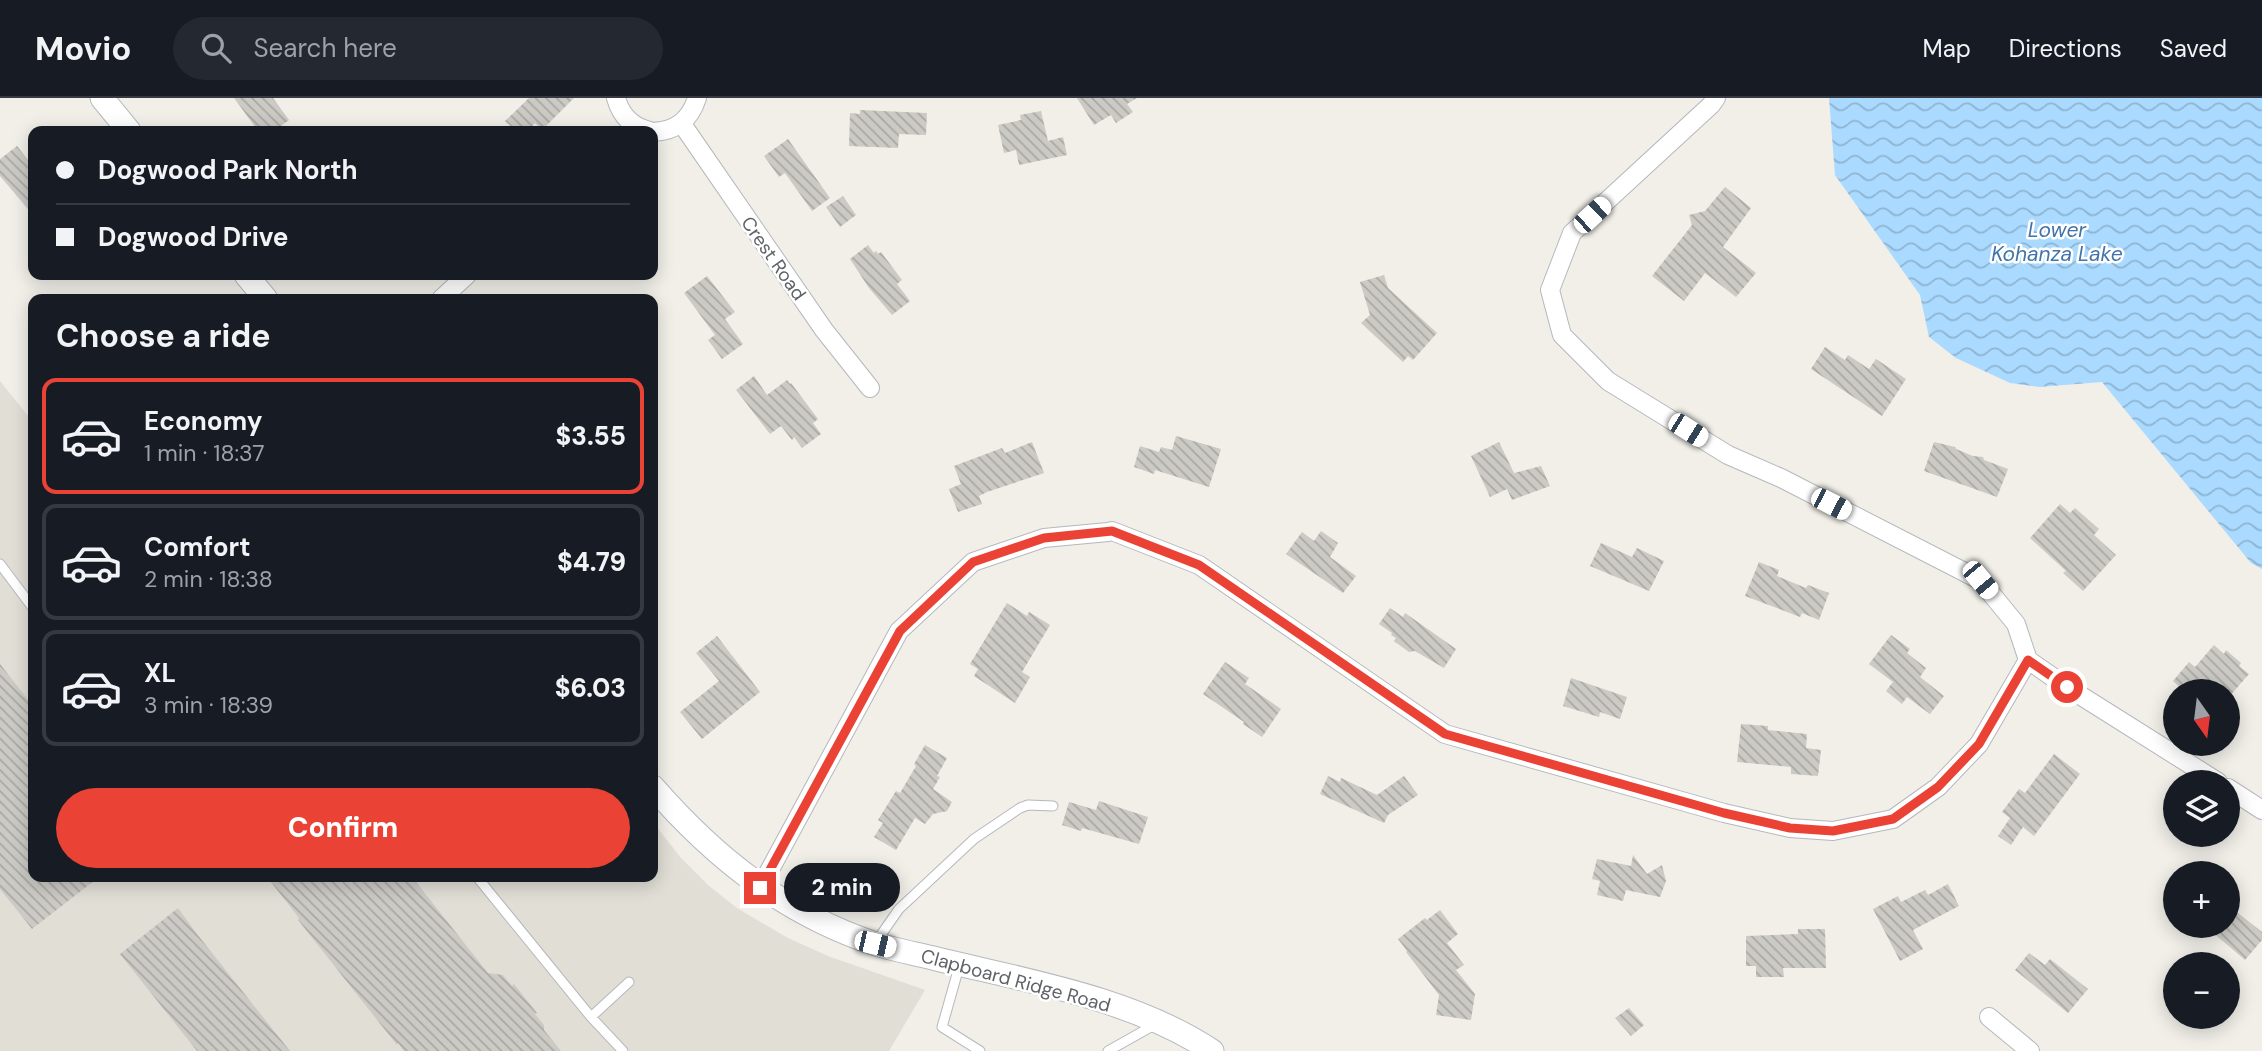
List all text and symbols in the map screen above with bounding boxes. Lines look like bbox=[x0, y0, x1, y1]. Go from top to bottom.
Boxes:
search box bbox=[173, 17, 663, 80]
text: Movio bbox=[35, 27, 131, 70]
icon: search bbox=[197, 29, 235, 67]
text: Search here bbox=[253, 31, 397, 65]
text: Map bbox=[1923, 33, 1971, 64]
text: Directions bbox=[2009, 33, 2122, 64]
text: Saved bbox=[2160, 33, 2227, 64]
text: Dogwood Park North bbox=[98, 153, 358, 187]
car bbox=[1570, 193, 1615, 237]
street label: Crest Road bbox=[736, 211, 812, 305]
water label: Lower Kohanza Lake bbox=[1991, 216, 2123, 268]
text: Dogwood Drive bbox=[98, 220, 289, 254]
text: Choose a ride bbox=[56, 315, 271, 357]
text: Economy bbox=[144, 404, 262, 438]
icon: car bbox=[60, 405, 123, 468]
car bbox=[1665, 410, 1712, 450]
text: $3.55 bbox=[555, 419, 626, 453]
text: 1 min · 18:37 bbox=[144, 438, 265, 468]
car bbox=[1808, 485, 1855, 523]
text: Comfort bbox=[144, 530, 250, 564]
icon: car bbox=[60, 531, 123, 594]
text: $4.79 bbox=[557, 545, 626, 579]
car bbox=[1959, 557, 2002, 603]
text: 2 min · 18:38 bbox=[144, 564, 273, 594]
text: XL bbox=[144, 656, 176, 690]
icon: car bbox=[60, 657, 123, 720]
text: $6.03 bbox=[555, 671, 626, 705]
route start bbox=[2051, 671, 2083, 703]
north arrow bbox=[2163, 679, 2240, 756]
map controls bbox=[2163, 679, 2240, 1029]
text: 3 min · 18:39 bbox=[144, 690, 273, 720]
button: layers bbox=[2163, 770, 2240, 847]
button: Confirm bbox=[56, 788, 630, 868]
button: + bbox=[2163, 861, 2240, 938]
callout: 2 min bbox=[784, 864, 900, 912]
route end bbox=[744, 872, 776, 904]
text: 2 min bbox=[811, 872, 873, 902]
car bbox=[853, 929, 898, 959]
street label: Clapboard Ridge Road bbox=[918, 943, 1113, 1018]
button: − bbox=[2163, 952, 2240, 1029]

